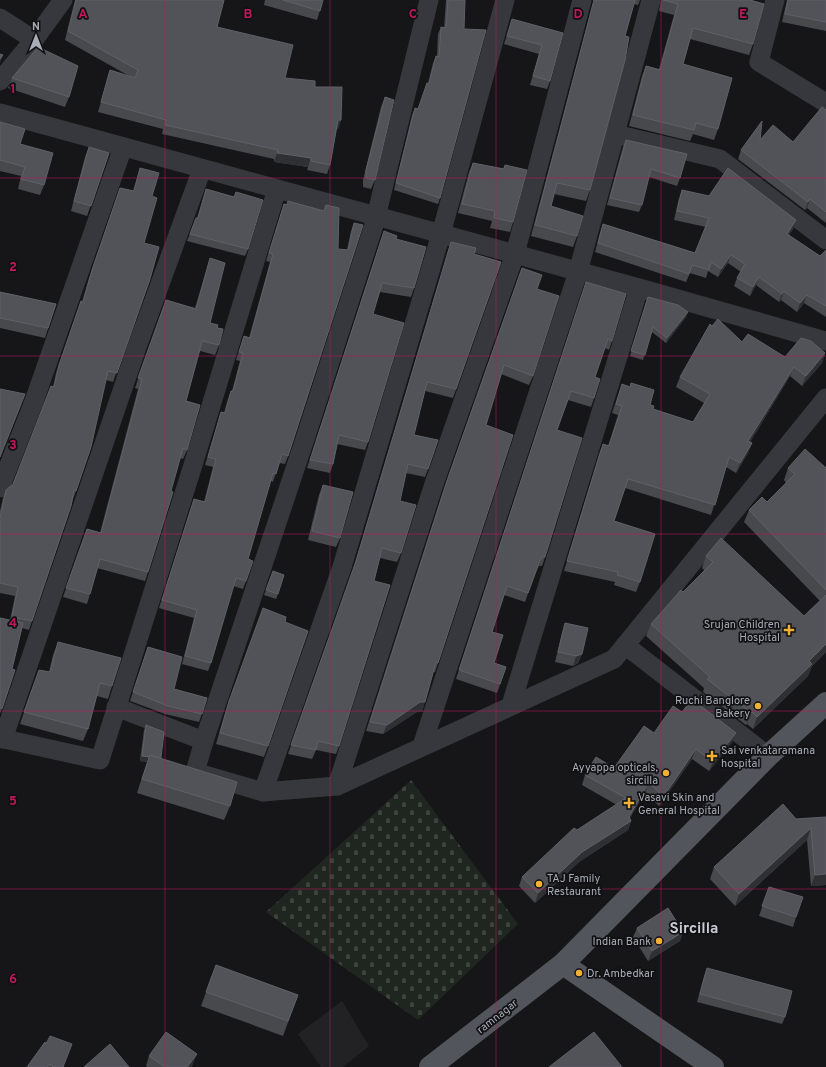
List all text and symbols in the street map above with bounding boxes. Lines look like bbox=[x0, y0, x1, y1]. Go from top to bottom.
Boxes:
text: A bbox=[78, 7, 88, 23]
text: B bbox=[244, 7, 253, 23]
text: C bbox=[409, 7, 417, 23]
text: D bbox=[573, 7, 583, 23]
text: E bbox=[739, 7, 747, 23]
north arrow bbox=[16, 16, 56, 56]
text: N bbox=[32, 20, 40, 34]
text: 1 bbox=[10, 82, 16, 98]
text: 2 bbox=[9, 260, 17, 276]
text: 3 bbox=[9, 438, 17, 454]
text: 4 bbox=[9, 616, 17, 632]
place label: Srujan Children Hospital bbox=[704, 618, 780, 645]
marker: Srujan Children Hospital bbox=[783, 624, 795, 636]
place label: Ruchi Banglore Bakery bbox=[675, 694, 750, 721]
marker: Ruchi Banglore Bakery bbox=[753, 701, 763, 711]
place label: Sai venkataramana hospital bbox=[721, 744, 815, 771]
marker: Sai venkataramana hospital bbox=[706, 750, 718, 762]
place label: Ayyappa opticals, sircilla bbox=[572, 761, 659, 788]
marker: Ayyappa opticals, sircilla bbox=[661, 768, 671, 778]
place label: Vasavi Skin and General Hospital bbox=[638, 791, 720, 818]
text: 5 bbox=[9, 794, 17, 810]
marker: Vasavi Skin and General Hospital bbox=[623, 797, 635, 809]
place label: TAJ Family Restaurant bbox=[547, 872, 601, 899]
marker: TAJ Family Restaurant bbox=[534, 879, 544, 889]
district label: Sircilla bbox=[670, 920, 718, 939]
place label: Indian Bank bbox=[593, 935, 651, 949]
marker: Indian Bank bbox=[654, 936, 664, 946]
place label: Dr. Ambedkar bbox=[587, 967, 655, 981]
marker: Dr. Ambedkar bbox=[574, 968, 584, 978]
text: 6 bbox=[9, 972, 17, 988]
street label: ramnagar bbox=[474, 996, 521, 1037]

